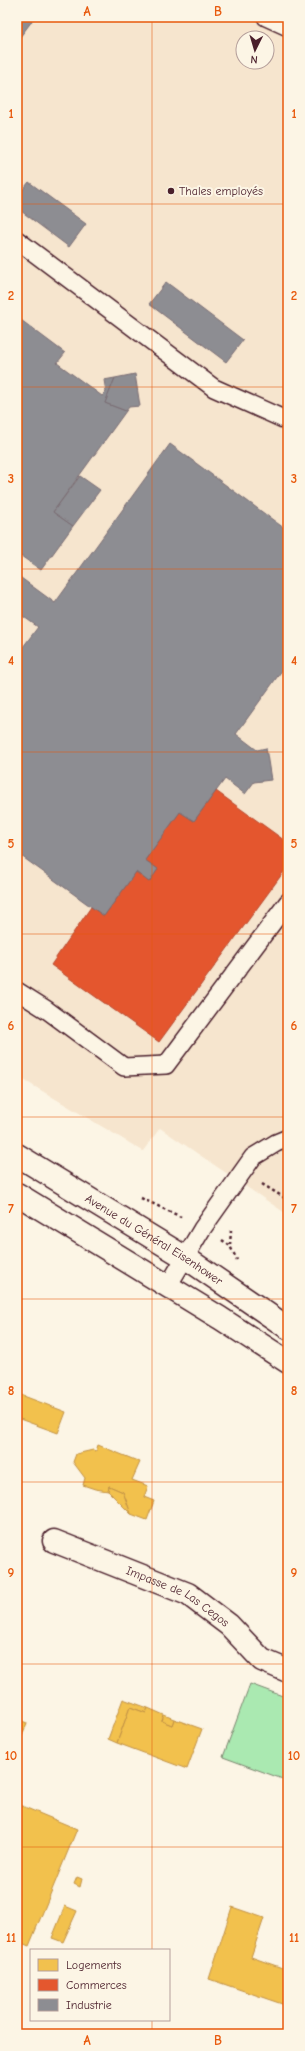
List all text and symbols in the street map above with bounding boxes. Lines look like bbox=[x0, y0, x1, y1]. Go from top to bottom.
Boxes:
text: A bbox=[83, 4, 91, 19]
text: B bbox=[214, 4, 222, 19]
north arrow bbox=[235, 30, 275, 70]
text: N bbox=[250, 53, 258, 66]
text: 1 bbox=[8, 106, 14, 121]
text: 1 bbox=[291, 106, 297, 121]
place label: Thales employés bbox=[179, 184, 263, 198]
marker: Thales employés bbox=[166, 186, 176, 196]
text: 2 bbox=[8, 288, 14, 303]
text: 2 bbox=[291, 288, 297, 303]
text: 3 bbox=[8, 471, 14, 486]
text: 3 bbox=[291, 471, 297, 486]
text: 4 bbox=[8, 653, 14, 668]
text: 4 bbox=[291, 653, 297, 668]
text: 5 bbox=[8, 836, 15, 851]
text: 5 bbox=[291, 836, 298, 851]
text: 6 bbox=[8, 1018, 15, 1033]
text: 6 bbox=[291, 1018, 298, 1033]
street label: Avenue du Général Eisenhower bbox=[83, 1191, 226, 1288]
text: 7 bbox=[8, 1201, 14, 1216]
text: 7 bbox=[291, 1201, 297, 1216]
text: 8 bbox=[8, 1383, 14, 1398]
text: 8 bbox=[291, 1383, 297, 1398]
street label: Impasse de Las Cegos bbox=[124, 1563, 232, 1630]
text: 9 bbox=[8, 1565, 15, 1580]
text: 9 bbox=[291, 1565, 298, 1580]
text: 10 bbox=[5, 1748, 17, 1763]
text: 10 bbox=[288, 1748, 300, 1763]
text: 11 bbox=[6, 1930, 16, 1945]
text: 11 bbox=[289, 1930, 299, 1945]
legend bbox=[30, 1949, 170, 2021]
text: Logements bbox=[66, 1958, 122, 1972]
text: Commerces bbox=[66, 1978, 127, 1992]
text: Industrie bbox=[66, 1998, 112, 2012]
text: A bbox=[83, 2033, 91, 2048]
text: B bbox=[214, 2033, 222, 2048]

